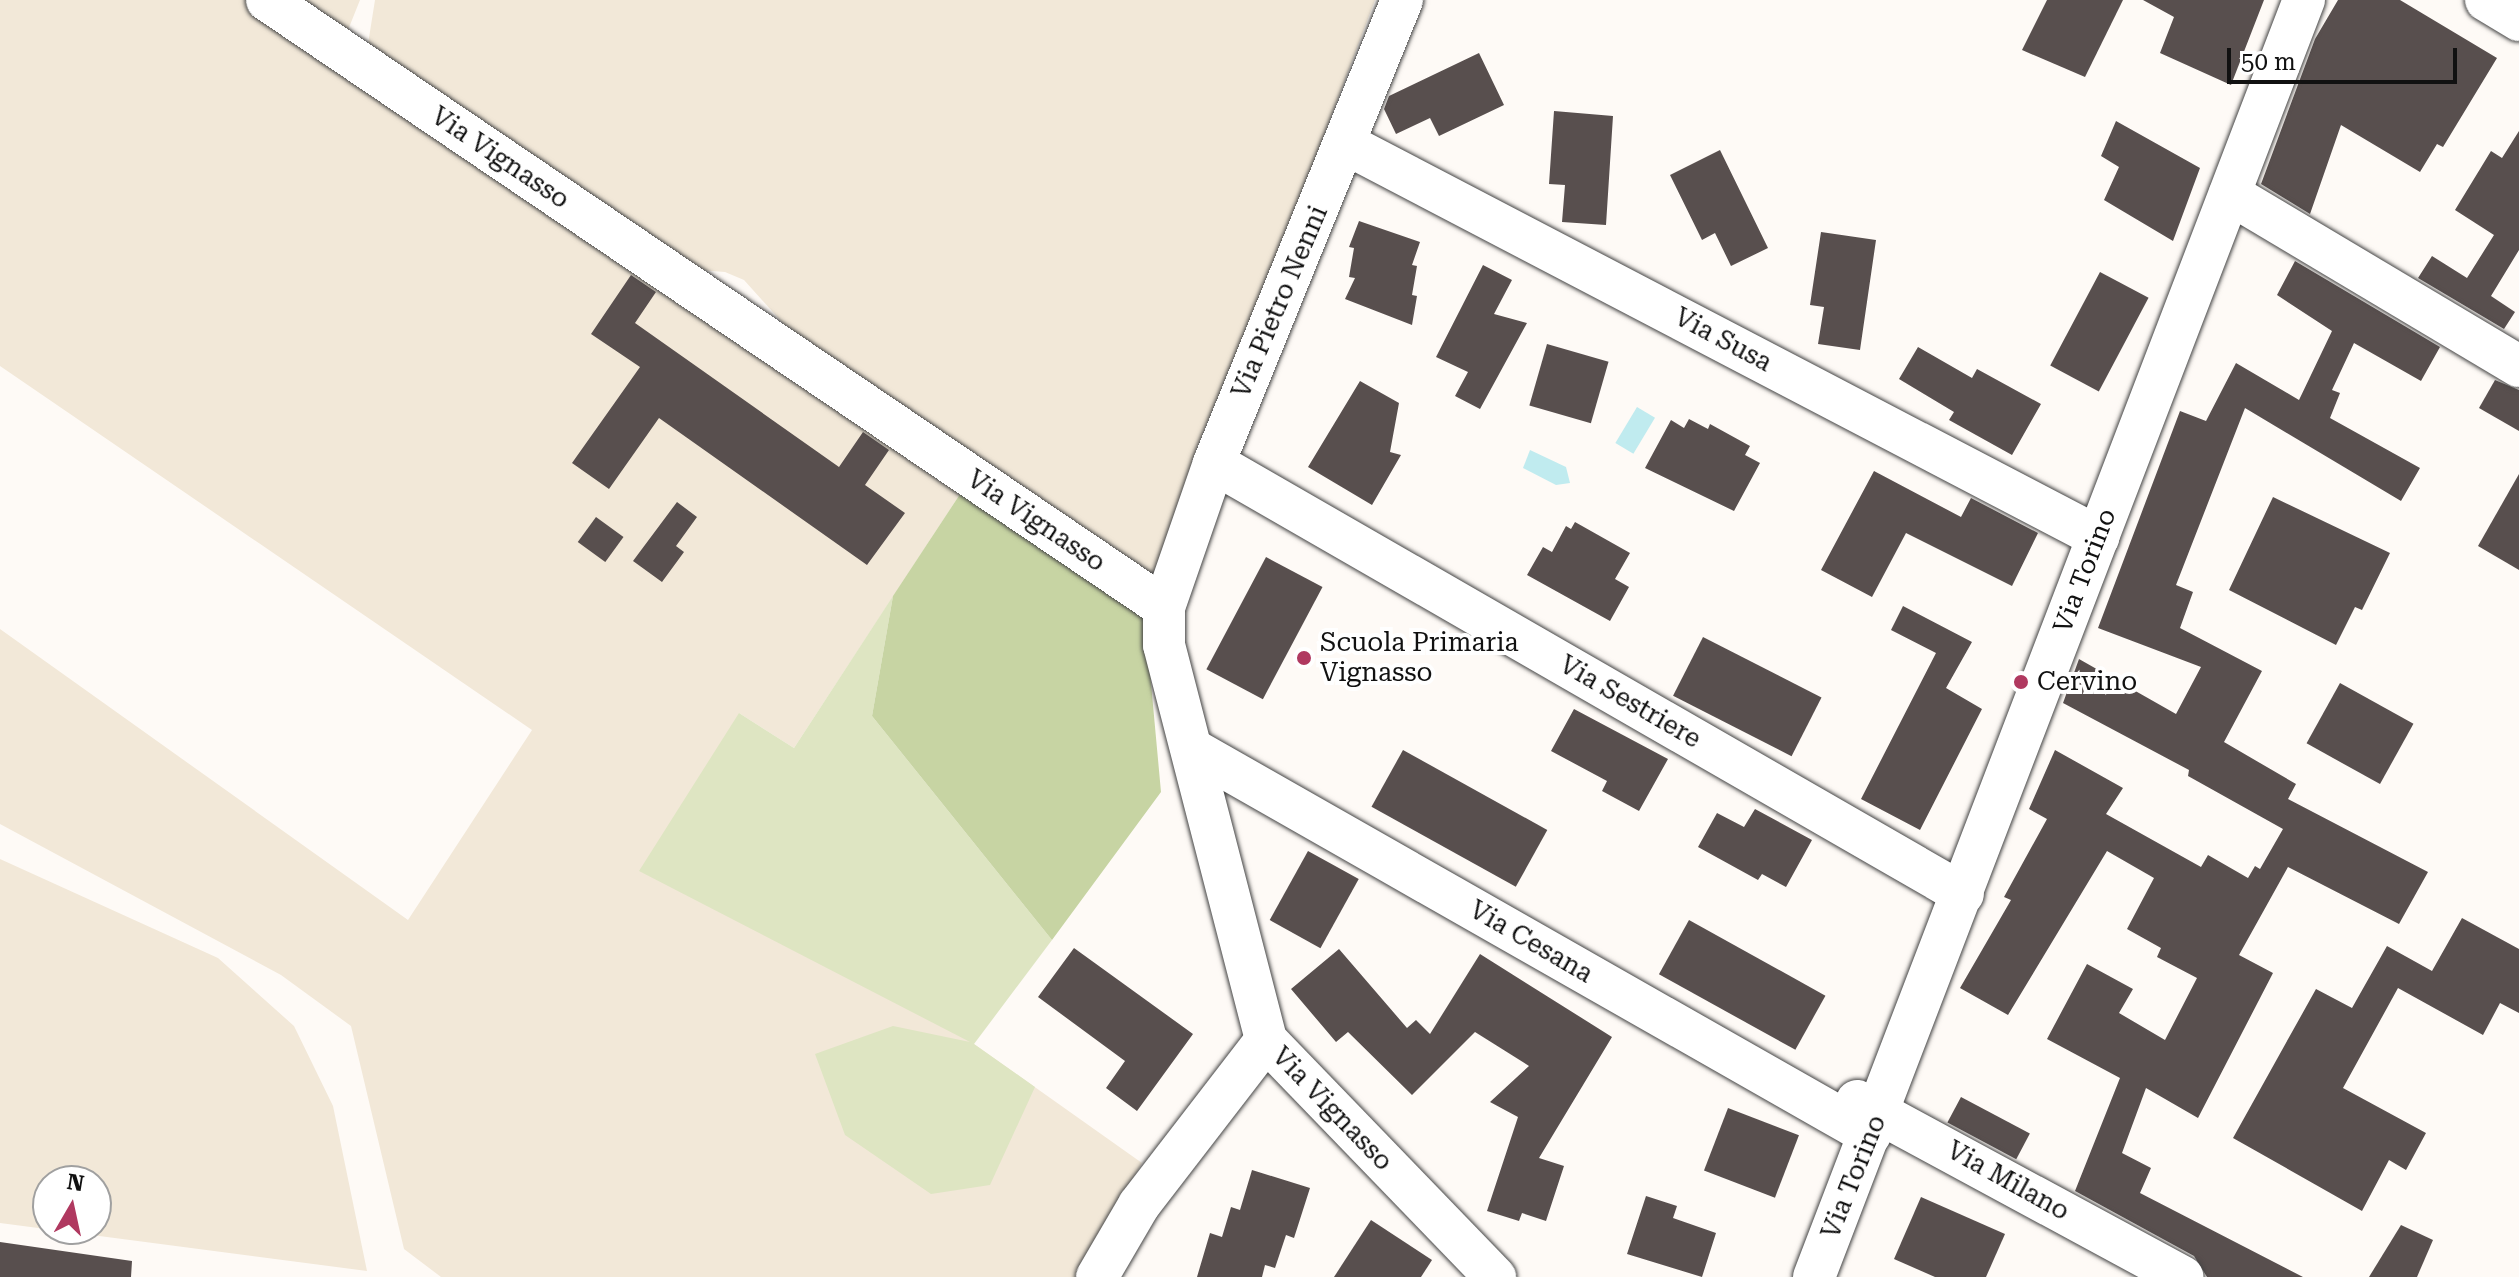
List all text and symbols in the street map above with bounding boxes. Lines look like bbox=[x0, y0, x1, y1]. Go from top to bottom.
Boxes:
scale bar bbox=[2231, 32, 2461, 82]
text: 50 m bbox=[2241, 48, 2296, 76]
street label: Via Vignasso bbox=[425, 100, 575, 216]
street label: Via Pietro Nenni bbox=[1225, 201, 1335, 403]
street label: Via Susa bbox=[1669, 301, 1777, 379]
street label: Via Vignasso bbox=[961, 463, 1111, 579]
street label: Via Torino bbox=[2047, 504, 2123, 638]
place label: Scuola Primaria Vignasso bbox=[1320, 627, 1519, 688]
marker: Scuola Primaria Vignasso bbox=[1295, 649, 1313, 667]
street label: Via Sestriere bbox=[1554, 649, 1706, 755]
place label: Cervino bbox=[2037, 666, 2137, 698]
marker: Cervino bbox=[2012, 673, 2030, 691]
street label: Via Cesana bbox=[1464, 894, 1598, 990]
street label: Via Vignasso bbox=[1265, 1041, 1399, 1177]
street label: Via Torino bbox=[1815, 1111, 1893, 1243]
street label: Via Milano bbox=[1941, 1135, 2075, 1227]
north arrow bbox=[32, 1165, 112, 1245]
text: N bbox=[65, 1169, 86, 1196]

